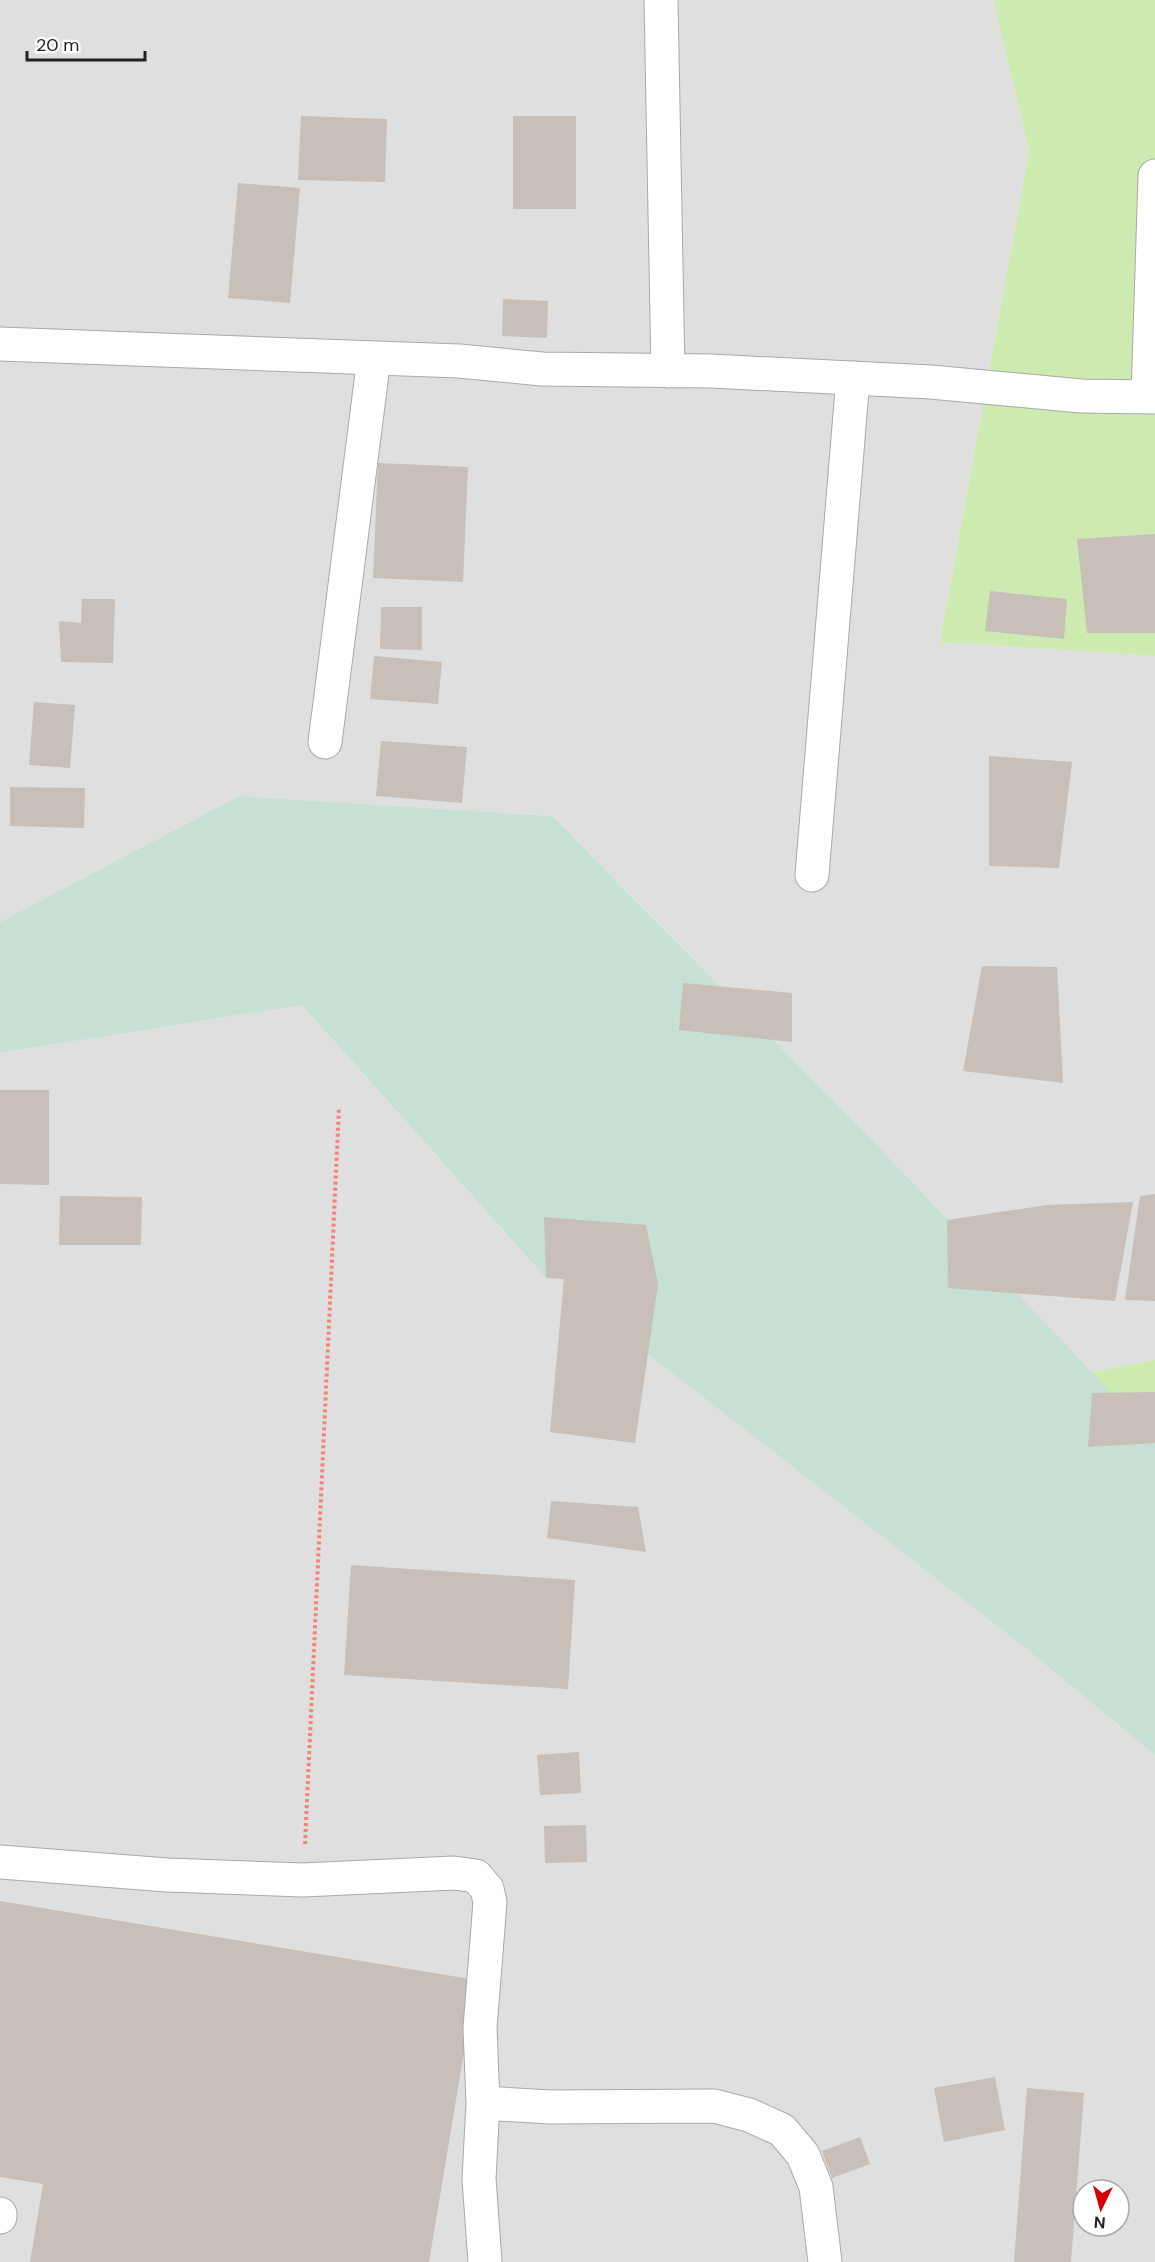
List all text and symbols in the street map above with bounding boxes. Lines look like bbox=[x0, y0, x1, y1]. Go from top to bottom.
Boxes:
scale bar bbox=[27, 24, 146, 62]
text: 20 m bbox=[36, 33, 79, 57]
north arrow bbox=[1071, 2178, 1131, 2238]
text: N bbox=[1093, 2211, 1106, 2233]

